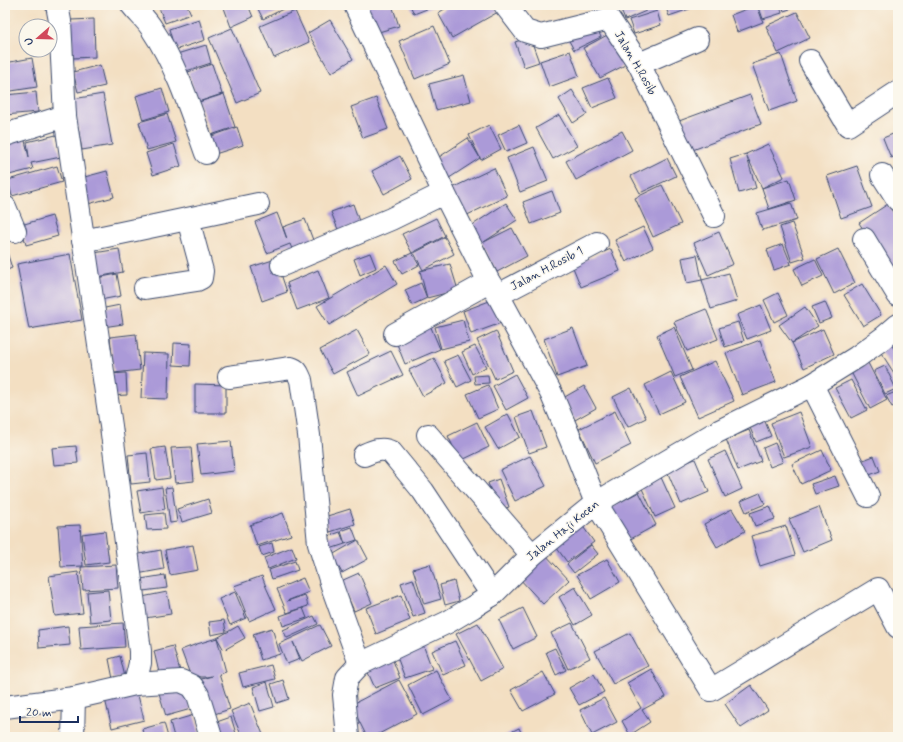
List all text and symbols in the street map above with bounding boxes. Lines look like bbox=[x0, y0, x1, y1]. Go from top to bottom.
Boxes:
north arrow bbox=[18, 18, 58, 58]
street label: Jalan H.Rosib bbox=[610, 28, 660, 98]
text: U bbox=[22, 35, 37, 47]
street label: Jalan H.Rosib 1 bbox=[508, 243, 586, 295]
street label: Jalan Haji Kocen bbox=[523, 497, 603, 565]
scale bar bbox=[20, 698, 78, 724]
text: 20 m bbox=[26, 705, 52, 721]

